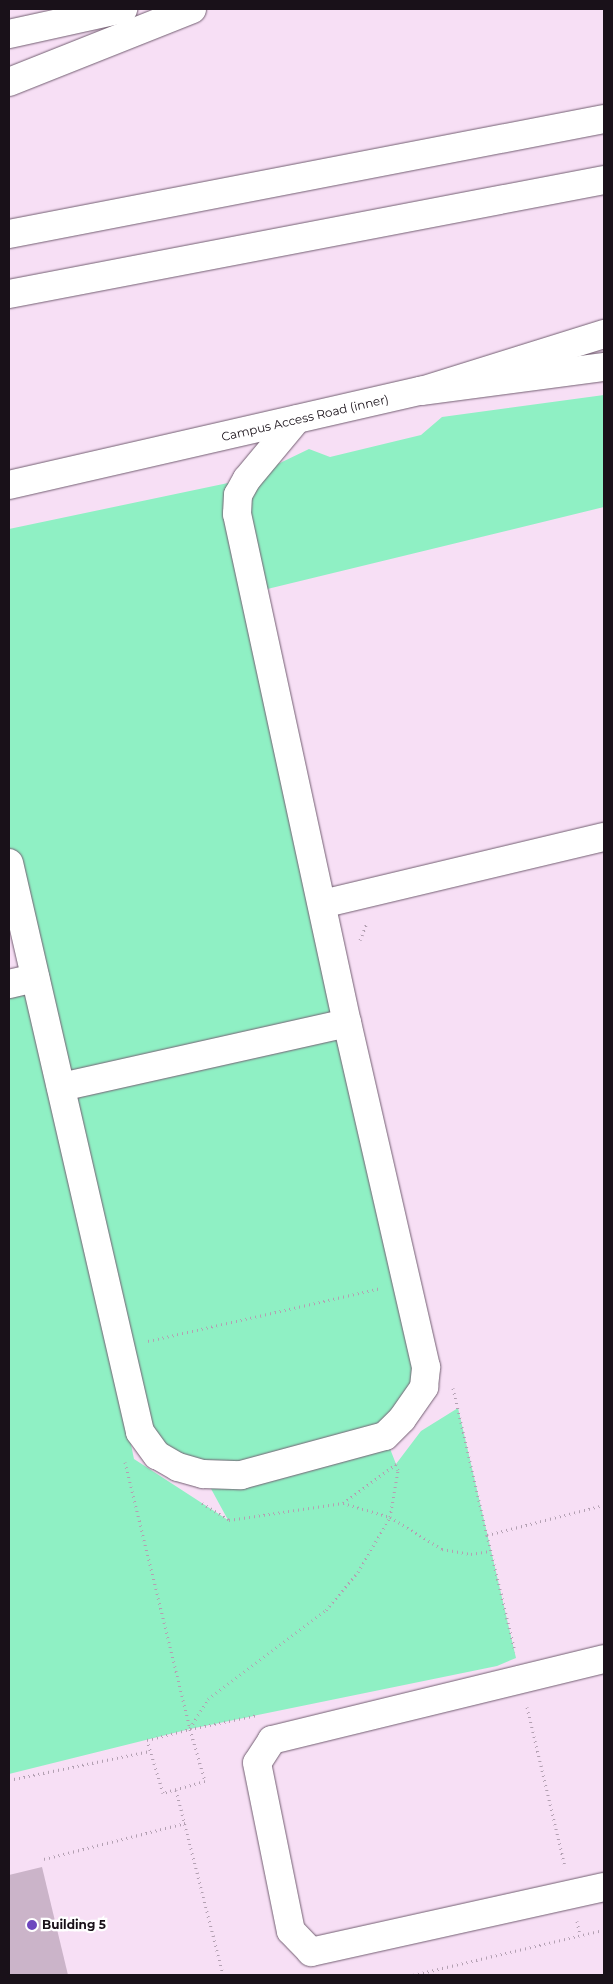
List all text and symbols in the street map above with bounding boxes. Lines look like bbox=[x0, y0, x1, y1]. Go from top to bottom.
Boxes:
street label: Campus Access Road (inner) bbox=[220, 392, 390, 444]
place label: Building 5 bbox=[42, 1918, 106, 1932]
marker: Building 5 bbox=[26, 1919, 38, 1931]

